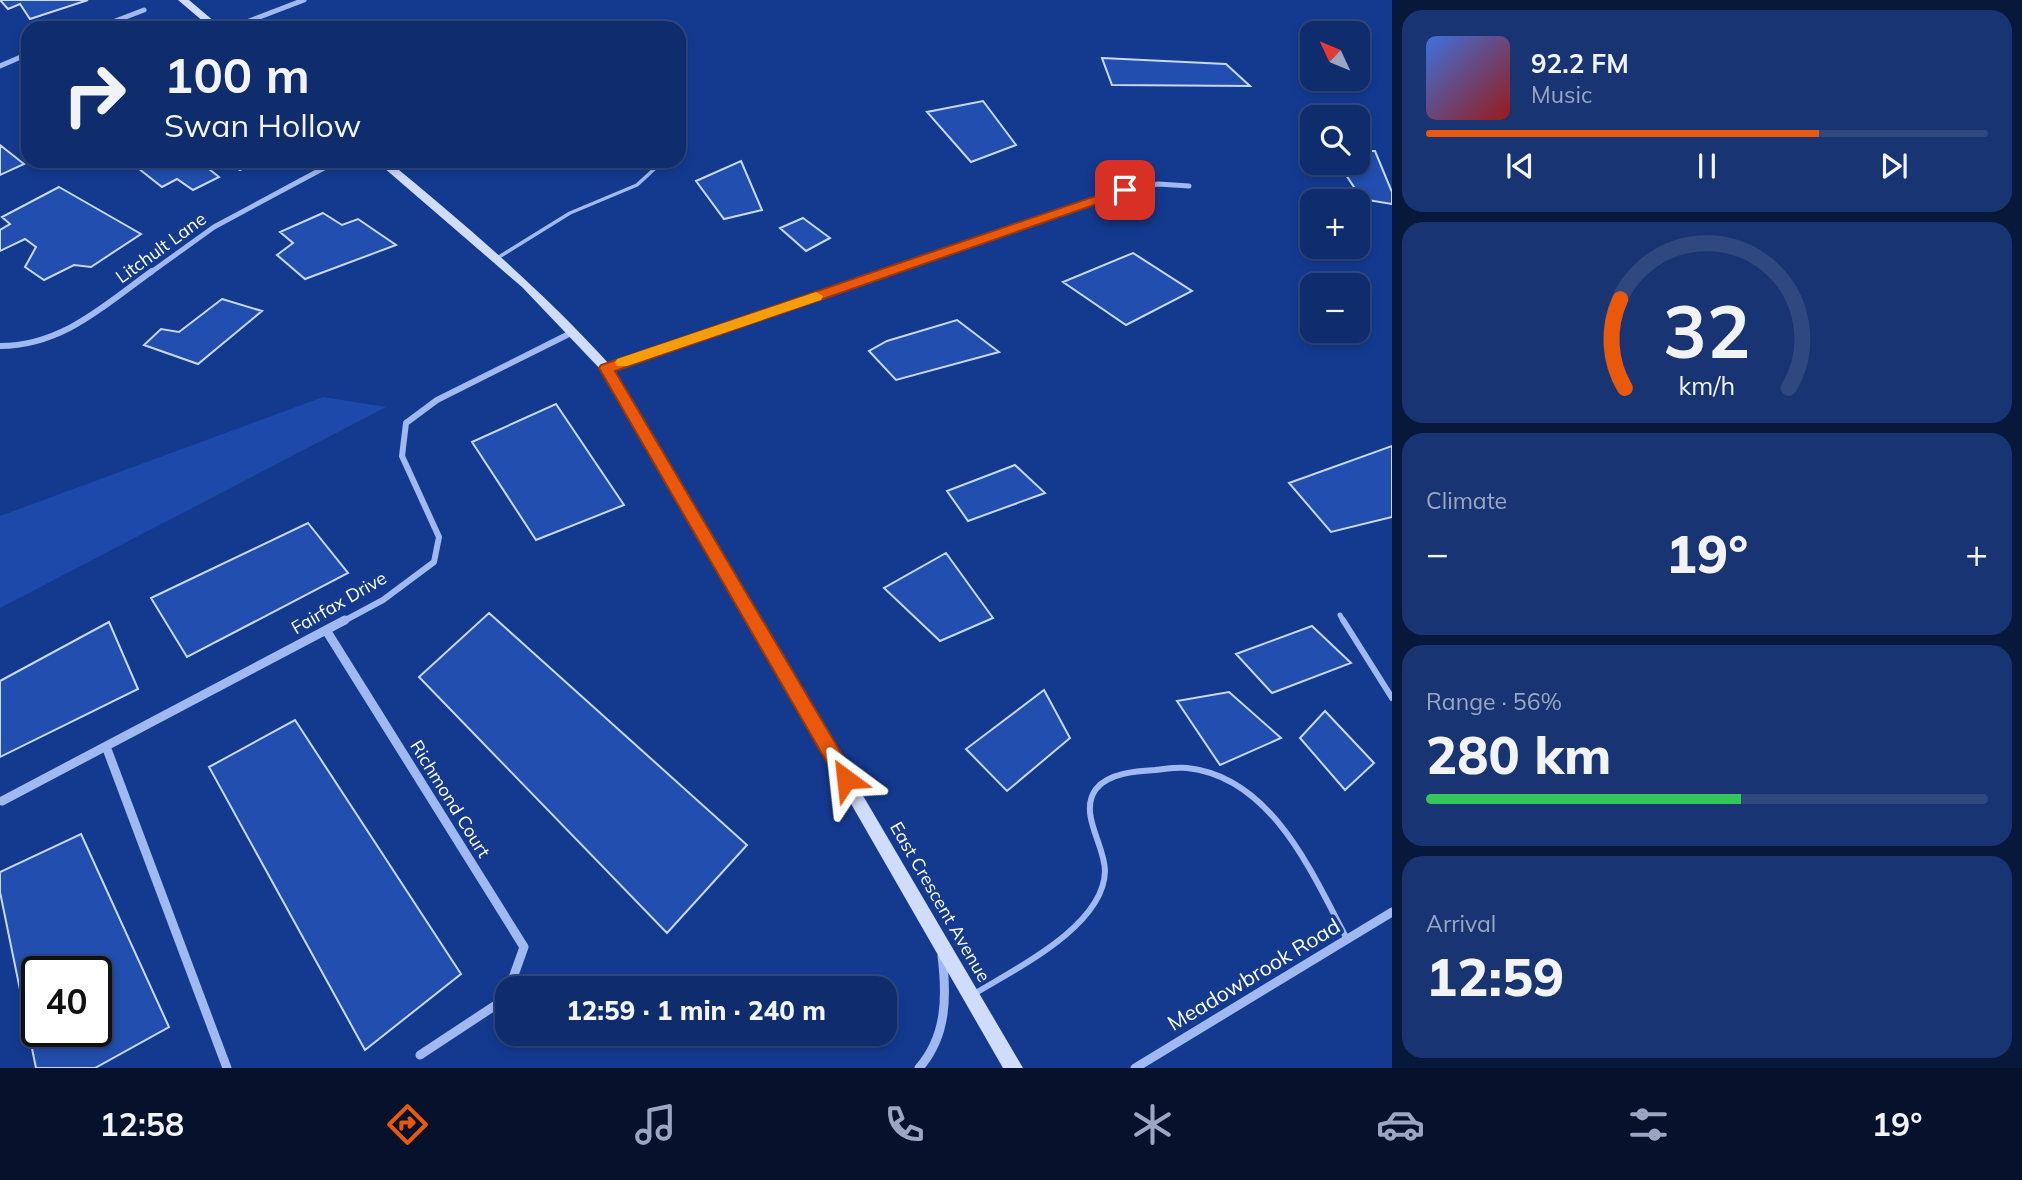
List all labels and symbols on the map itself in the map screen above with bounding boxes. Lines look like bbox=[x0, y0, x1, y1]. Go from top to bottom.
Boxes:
north arrow bbox=[1300, 21, 1370, 91]
pin bbox=[1095, 160, 1155, 220]
street label: Litchult Lane bbox=[111, 207, 211, 288]
street label: Fairfax Drive bbox=[287, 566, 391, 639]
street label: Richmond Court bbox=[405, 736, 496, 862]
position arrow bbox=[809, 742, 883, 816]
street label: East Crescent Avenue bbox=[885, 817, 996, 986]
street label: Meadowbrook Road bbox=[1163, 912, 1344, 1036]
speed limit sign: 40 bbox=[21, 956, 112, 1047]

